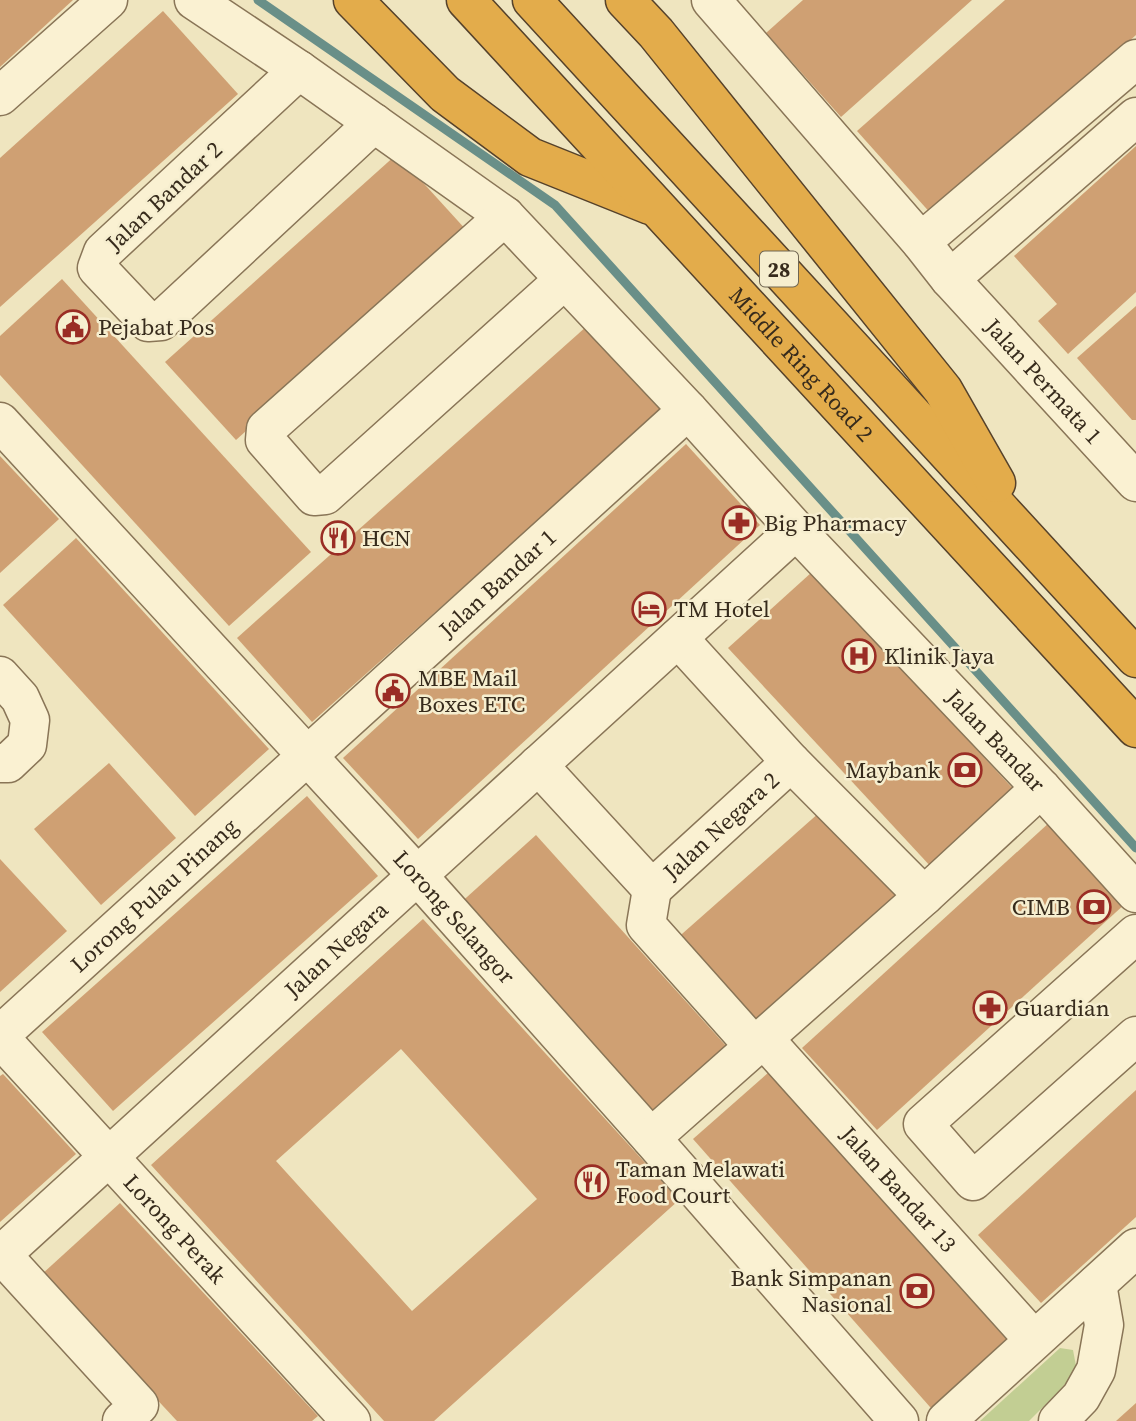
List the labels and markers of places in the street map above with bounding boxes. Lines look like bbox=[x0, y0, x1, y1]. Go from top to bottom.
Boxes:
public building icon: Pejabat Pos bbox=[54, 308, 92, 346]
place label: Pejabat Pos bbox=[98, 311, 214, 343]
pharmacy icon: Big Pharmacy bbox=[720, 504, 758, 542]
place label: Big Pharmacy bbox=[764, 507, 907, 539]
restaurant icon: HCN bbox=[319, 519, 357, 557]
place label: HCN bbox=[362, 522, 411, 554]
hotel icon: TM Hotel bbox=[630, 590, 668, 628]
place label: TM Hotel bbox=[674, 593, 770, 625]
hospital icon: Klinik Jaya bbox=[840, 637, 878, 675]
place label: Klinik Jaya bbox=[884, 640, 995, 672]
place label: MBE Mail Boxes ETC bbox=[418, 662, 525, 720]
public building icon: MBE Mail Boxes ETC bbox=[374, 672, 412, 710]
bank icon: Maybank bbox=[946, 751, 984, 789]
place label: Maybank bbox=[846, 754, 940, 786]
bank icon: CIMB bbox=[1075, 888, 1113, 926]
place label: CIMB bbox=[1012, 891, 1070, 923]
pharmacy icon: Guardian bbox=[971, 989, 1009, 1027]
place label: Guardian bbox=[1014, 992, 1110, 1024]
place label: Taman Melawati Food Court bbox=[616, 1153, 785, 1211]
restaurant icon: Taman Melawati Food Court bbox=[573, 1163, 611, 1201]
place label: Bank Simpanan Nasional bbox=[731, 1262, 892, 1320]
bank icon: Bank Simpanan Nasional bbox=[898, 1272, 936, 1310]

